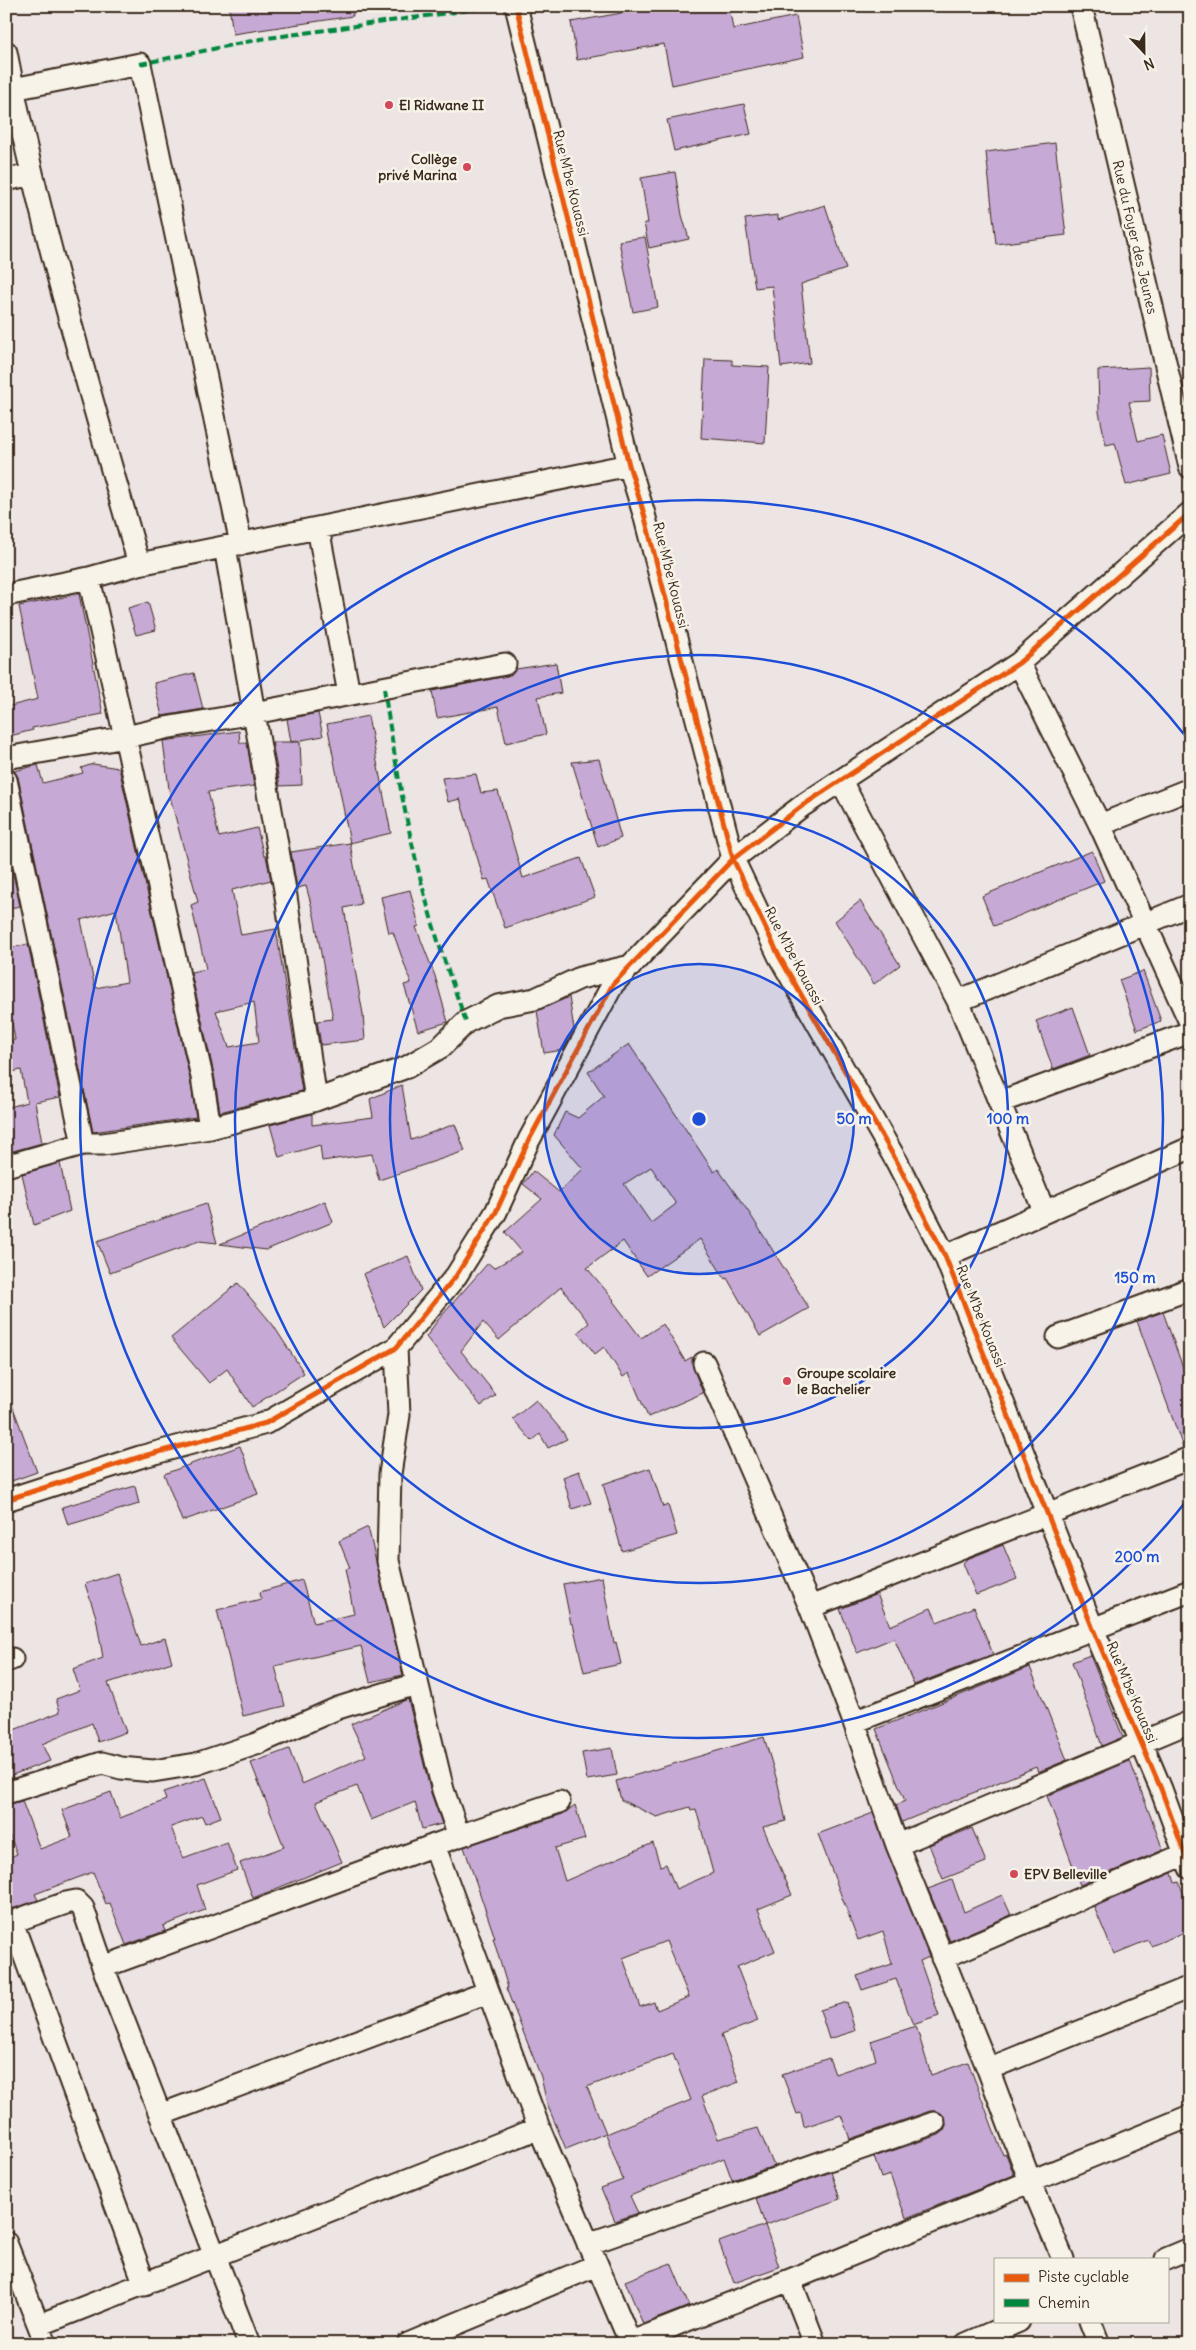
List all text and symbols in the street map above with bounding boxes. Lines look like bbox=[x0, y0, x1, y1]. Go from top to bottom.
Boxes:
north arrow bbox=[1118, 28, 1168, 78]
text: N bbox=[1141, 54, 1157, 74]
place label: El Ridwane II bbox=[399, 96, 484, 114]
marker: El Ridwane II bbox=[383, 99, 395, 111]
street label: Rue M'be Kouassi bbox=[549, 128, 593, 238]
place label: Collège privé Marina bbox=[378, 150, 457, 184]
street label: Rue du Foyer des Jeunes bbox=[1109, 158, 1161, 316]
marker: Collège privé Marina bbox=[461, 161, 473, 173]
street label: Rue M'be Kouassi bbox=[649, 520, 693, 630]
street label: Rue M'be Kouassi bbox=[761, 904, 827, 1008]
text: 50 m bbox=[836, 1109, 872, 1128]
text: 100 m bbox=[987, 1109, 1029, 1128]
centre of rings bbox=[690, 1110, 708, 1128]
street label: Rue M'be Kouassi bbox=[952, 1262, 1010, 1370]
text: 150 m bbox=[1114, 1268, 1156, 1287]
place label: Groupe scolaire le Bachelier bbox=[797, 1364, 896, 1398]
marker: Groupe scolaire le Bachelier bbox=[781, 1375, 793, 1387]
text: 200 m bbox=[1115, 1547, 1159, 1566]
street label: Rue M'be Kouassi bbox=[1102, 1638, 1162, 1746]
place label: EPV Belleville bbox=[1024, 1865, 1107, 1883]
marker: EPV Belleville bbox=[1008, 1868, 1020, 1880]
legend bbox=[994, 2258, 1168, 2322]
text: Piste cyclable bbox=[1038, 2267, 1129, 2286]
text: Chemin bbox=[1038, 2293, 1090, 2312]

